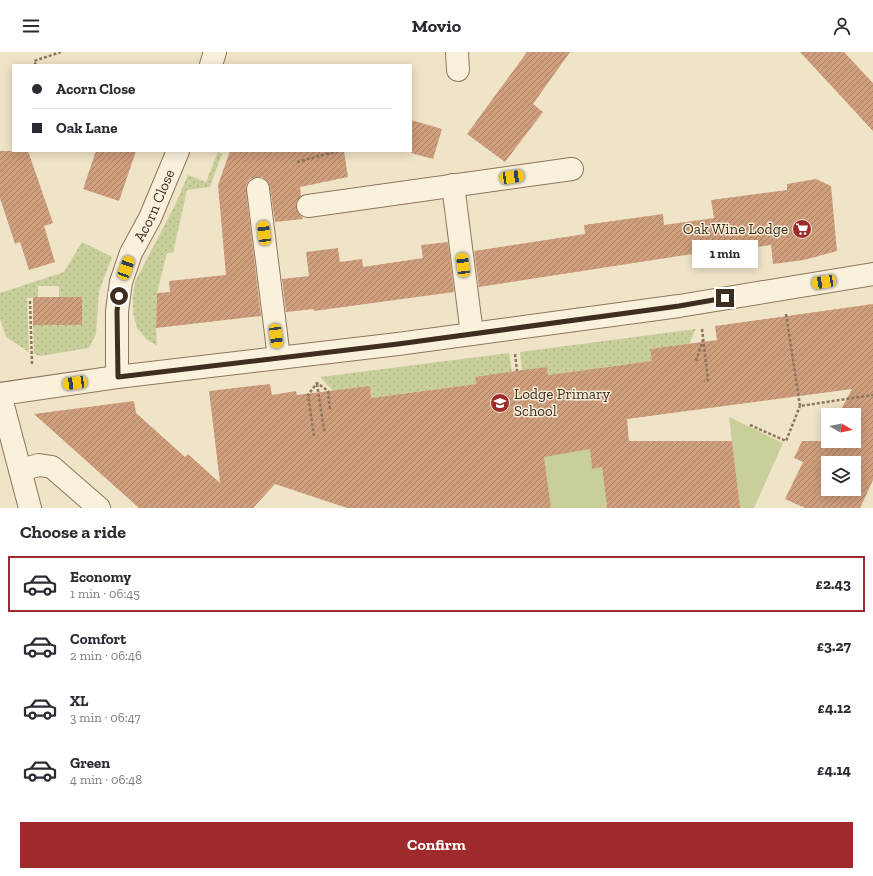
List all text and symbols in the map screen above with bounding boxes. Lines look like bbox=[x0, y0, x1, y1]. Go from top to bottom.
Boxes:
icon: menu bbox=[20, 15, 42, 37]
text: Movio bbox=[412, 15, 461, 37]
icon: person bbox=[831, 15, 853, 37]
text: Acorn Close bbox=[56, 80, 135, 98]
text: Oak Lane bbox=[56, 119, 117, 137]
street label: Acorn Close bbox=[130, 167, 178, 245]
car bbox=[499, 169, 525, 185]
supermarket icon: Oak Wine Lodge bbox=[791, 218, 813, 240]
car bbox=[257, 220, 271, 246]
place label: Oak Wine Lodge bbox=[683, 220, 788, 238]
callout: 1 min bbox=[692, 240, 758, 268]
text: 1 min bbox=[710, 246, 740, 261]
car bbox=[456, 252, 470, 278]
car bbox=[116, 255, 136, 281]
car bbox=[811, 274, 837, 290]
route start bbox=[110, 287, 128, 305]
route end bbox=[716, 289, 734, 307]
car bbox=[269, 323, 283, 349]
car bbox=[62, 375, 88, 391]
place label: Lodge Primary School bbox=[514, 385, 610, 420]
school or university icon: Lodge Primary School bbox=[489, 392, 511, 414]
north arrow bbox=[821, 408, 861, 448]
map controls bbox=[821, 408, 861, 496]
button: layers bbox=[821, 456, 861, 496]
text: Choose a ride bbox=[20, 521, 126, 543]
icon: car bbox=[22, 566, 58, 602]
text: Economy bbox=[70, 568, 131, 586]
text: £2.43 bbox=[816, 575, 851, 593]
text: 1 min · 06:45 bbox=[70, 586, 140, 601]
icon: car bbox=[22, 628, 58, 664]
text: Comfort bbox=[70, 630, 126, 648]
text: £3.27 bbox=[817, 637, 851, 655]
text: 2 min · 06:46 bbox=[70, 648, 142, 663]
icon: car bbox=[22, 690, 58, 726]
text: XL bbox=[70, 692, 88, 710]
text: £4.12 bbox=[817, 699, 851, 717]
text: 3 min · 06:47 bbox=[70, 710, 141, 725]
icon: car bbox=[22, 752, 58, 788]
text: Green bbox=[70, 754, 110, 772]
text: £4.14 bbox=[817, 761, 851, 779]
text: 4 min · 06:48 bbox=[70, 772, 142, 787]
button: Confirm bbox=[20, 822, 853, 868]

